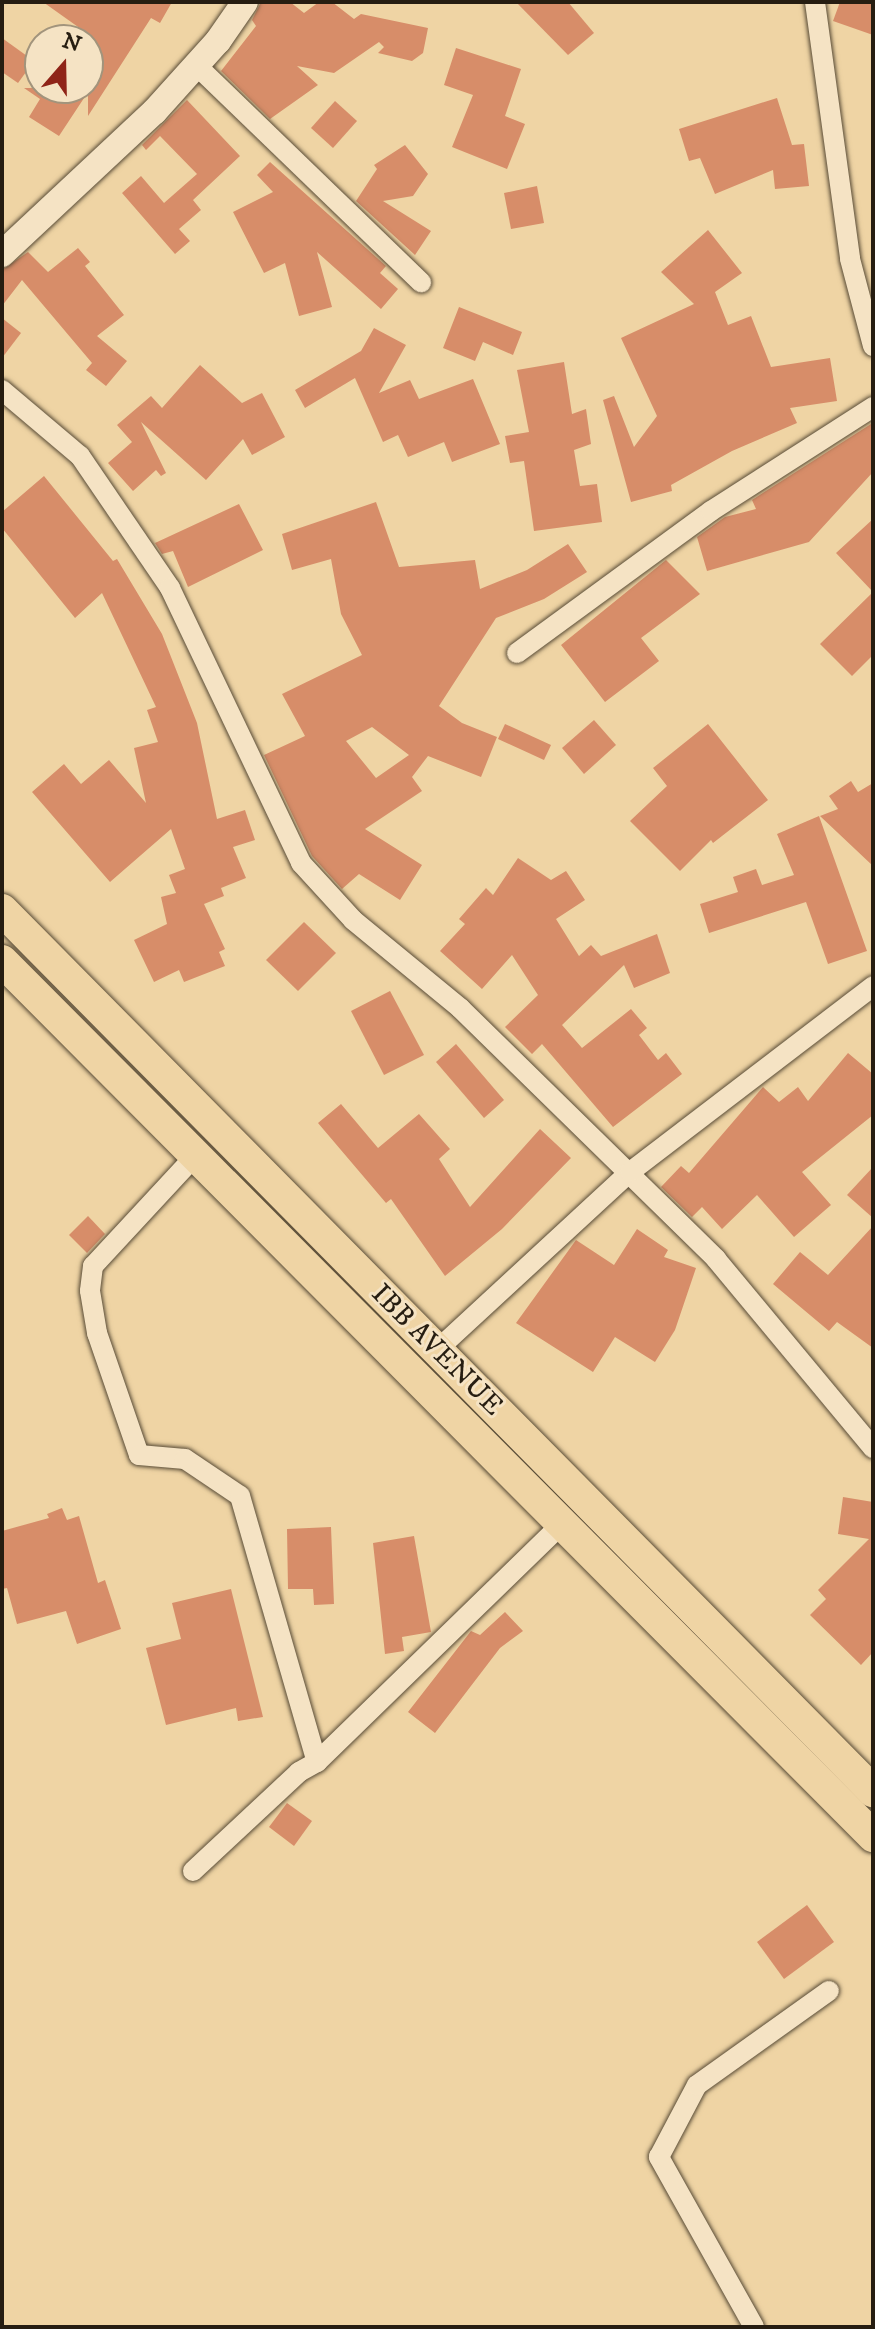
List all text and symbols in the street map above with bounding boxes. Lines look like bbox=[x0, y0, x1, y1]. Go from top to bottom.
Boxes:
north arrow bbox=[24, 24, 104, 104]
text: N bbox=[59, 27, 85, 59]
street label: IBB AVENUE bbox=[364, 1277, 510, 1423]

